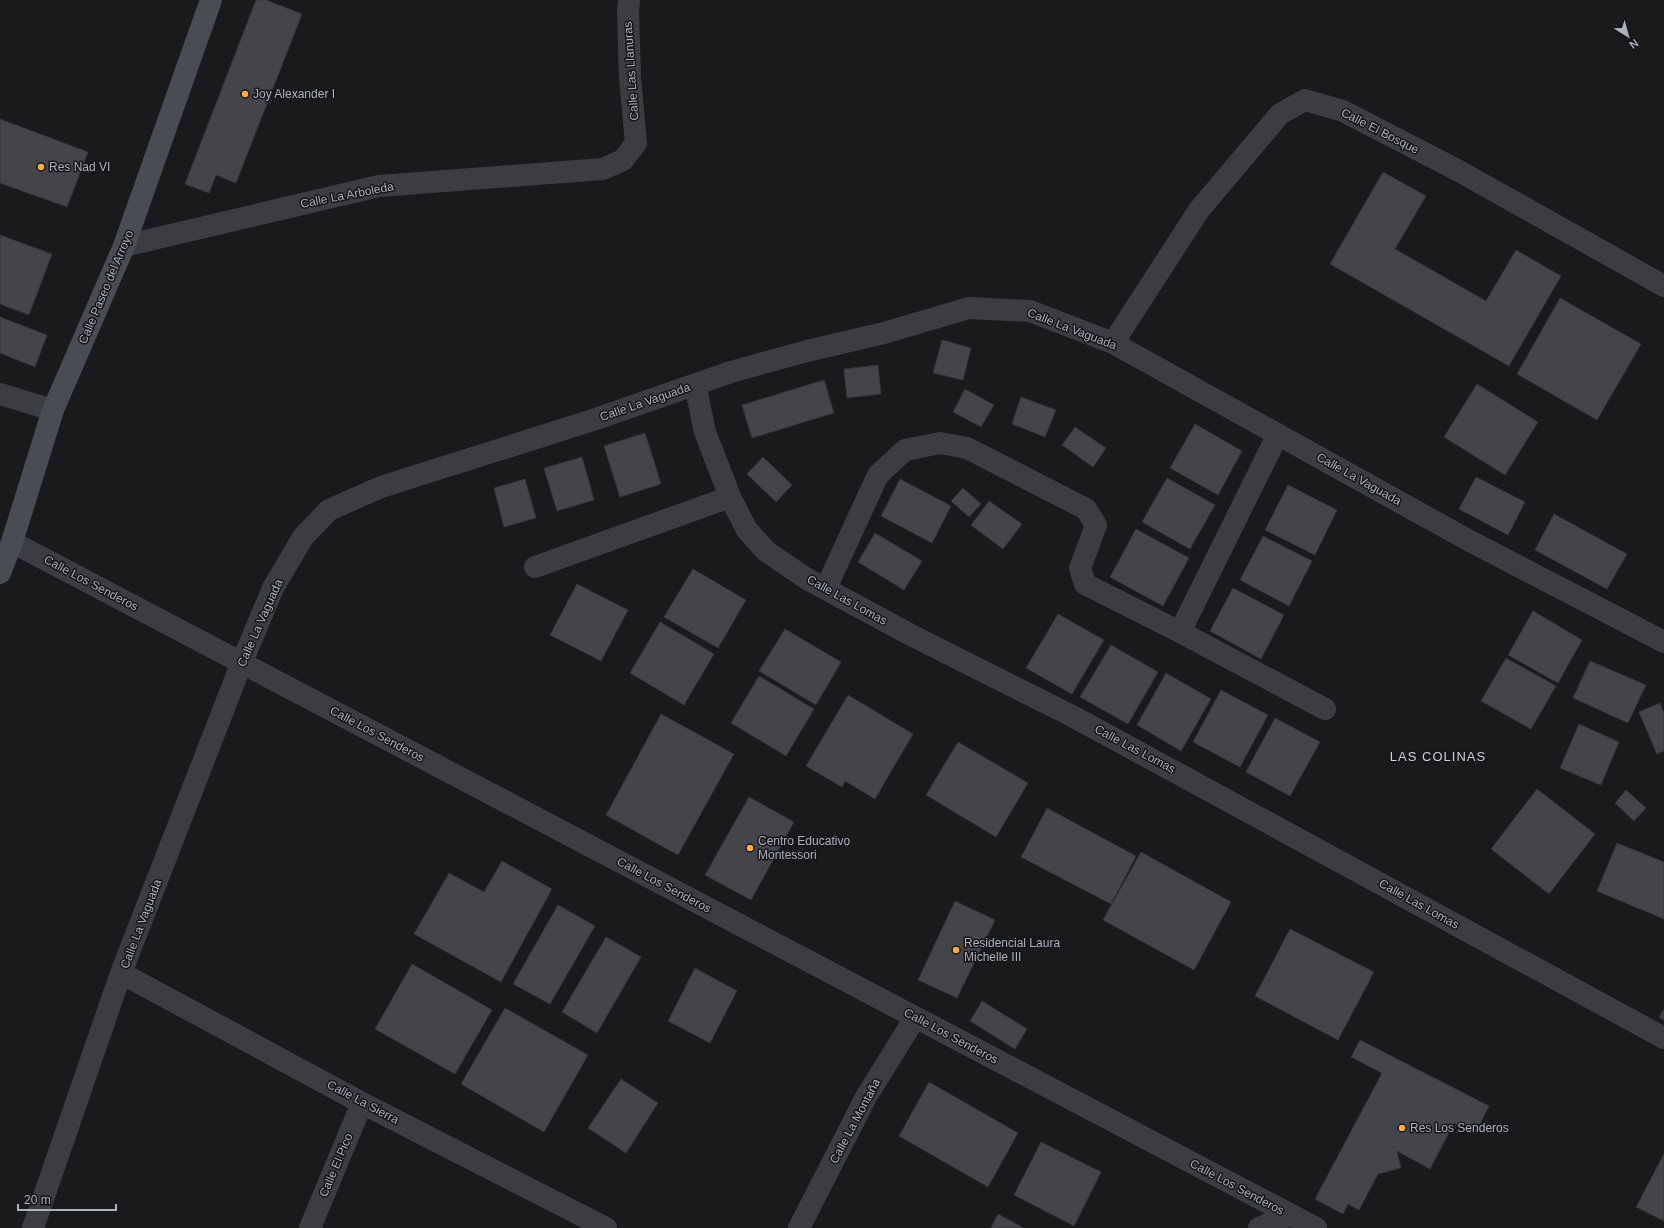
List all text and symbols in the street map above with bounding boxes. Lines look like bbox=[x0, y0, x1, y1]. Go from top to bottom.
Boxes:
north arrow bbox=[1608, 16, 1648, 56]
street label: Calle Las Llanuras bbox=[621, 21, 641, 121]
text: N bbox=[1627, 37, 1641, 51]
place label: Joy Alexander I bbox=[253, 87, 335, 101]
marker: Joy Alexander I bbox=[240, 89, 250, 99]
street label: Calle El Bosque bbox=[1339, 105, 1422, 157]
place label: Res Nad VI bbox=[49, 160, 110, 174]
marker: Res Nad VI bbox=[36, 162, 46, 172]
street label: Calle La Arboleda bbox=[299, 179, 395, 211]
street label: Calle Paseo del Arroyo bbox=[76, 228, 136, 346]
street label: Calle La Vaguada bbox=[1025, 306, 1119, 353]
street label: Calle La Vaguada bbox=[598, 380, 692, 424]
street label: Calle La Vaguada bbox=[1314, 450, 1404, 508]
street label: Calle Los Senderos bbox=[41, 552, 141, 614]
street label: Calle Las Lomas bbox=[805, 572, 889, 628]
street label: Calle La Vaguada bbox=[234, 577, 286, 669]
street label: Calle Los Senderos bbox=[327, 703, 427, 765]
street label: Calle Las Lomas bbox=[1092, 722, 1178, 776]
district label: LAS COLINAS bbox=[1390, 749, 1486, 764]
place label: Centro Educativo Montessori bbox=[758, 834, 850, 862]
marker: Centro Educativo Montessori bbox=[745, 843, 755, 853]
street label: Calle Los Senderos bbox=[614, 854, 714, 916]
street label: Calle Las Lomas bbox=[1377, 876, 1461, 932]
street label: Calle La Vaguada bbox=[118, 877, 165, 971]
place label: Residencial Laura Michelle III bbox=[964, 936, 1060, 964]
marker: Residencial Laura Michelle III bbox=[951, 945, 961, 955]
street label: Calle Los Senderos bbox=[901, 1005, 1001, 1067]
street label: Calle La Montaña bbox=[827, 1076, 883, 1166]
street label: Calle La Sierra bbox=[325, 1077, 402, 1127]
place label: Res Los Senderos bbox=[1410, 1121, 1509, 1135]
marker: Res Los Senderos bbox=[1397, 1123, 1407, 1133]
street label: Calle El Pico bbox=[316, 1131, 356, 1199]
street label: Calle Los Senderos bbox=[1187, 1156, 1287, 1218]
scale bar bbox=[18, 1186, 116, 1212]
text: 20 m bbox=[24, 1193, 51, 1207]

